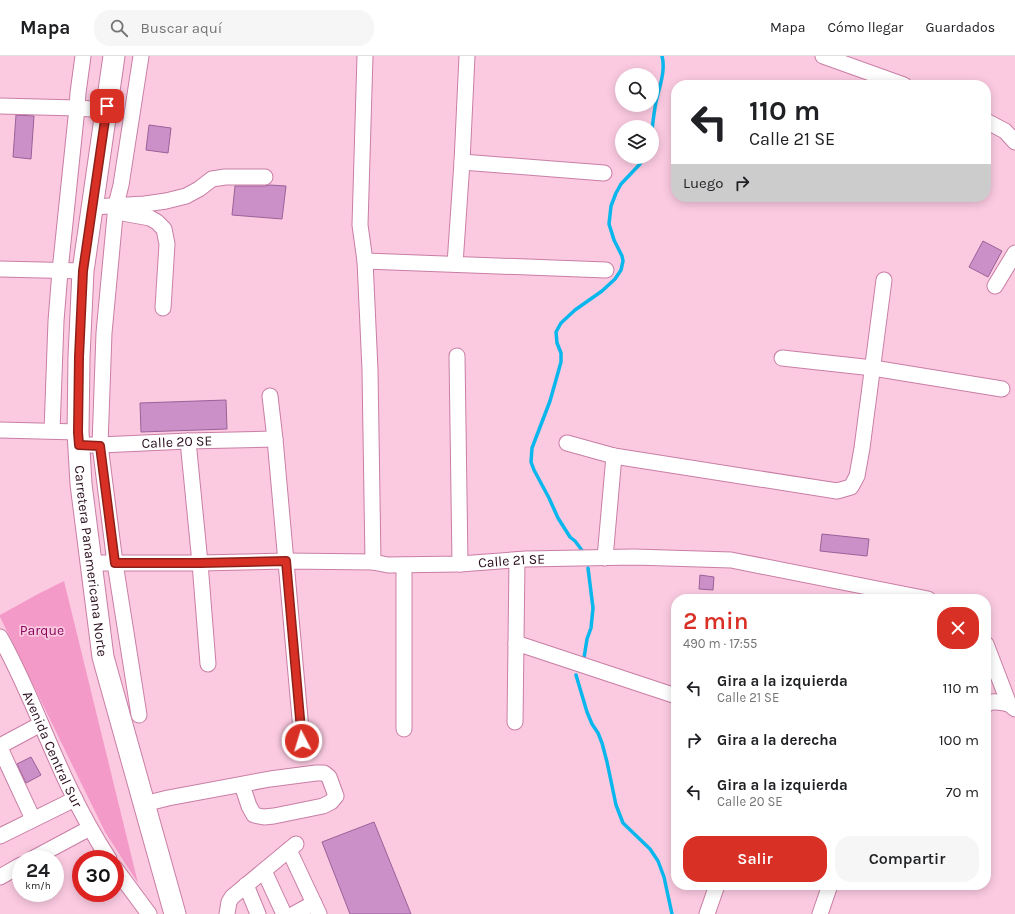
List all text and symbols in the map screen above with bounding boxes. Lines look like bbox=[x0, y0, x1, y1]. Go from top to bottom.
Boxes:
search box bbox=[94, 10, 374, 46]
text: Mapa bbox=[20, 17, 70, 39]
icon: search bbox=[108, 17, 130, 39]
text: Buscar aquí bbox=[140, 19, 222, 37]
text: Mapa bbox=[770, 19, 805, 36]
text: Cómo llegar bbox=[827, 19, 903, 36]
text: Guardados bbox=[925, 19, 995, 36]
map controls bbox=[615, 68, 659, 164]
button: search bbox=[615, 68, 659, 112]
pin bbox=[90, 89, 124, 123]
text: 110 m bbox=[749, 94, 820, 127]
icon: arrive bbox=[96, 95, 118, 117]
icon: left bbox=[683, 96, 735, 148]
button: layers bbox=[615, 120, 659, 164]
text: Calle 21 SE bbox=[749, 128, 835, 150]
icon: right bbox=[731, 172, 753, 194]
text: Luego bbox=[683, 174, 723, 192]
street label: Calle 20 SE bbox=[141, 432, 213, 452]
street label: Carretera Panamericana Norte bbox=[71, 465, 111, 658]
street label: Calle 21 SE bbox=[477, 551, 545, 572]
text: 2 min bbox=[683, 607, 749, 635]
button: close bbox=[937, 607, 979, 649]
park label: Parque bbox=[20, 622, 64, 639]
text: 490 m · 17:55 bbox=[683, 636, 757, 651]
text: Gira a la izquierda bbox=[717, 672, 848, 690]
icon: left bbox=[683, 677, 705, 699]
text: 110 m bbox=[943, 679, 979, 697]
street label: Avenida Central Sur bbox=[19, 689, 86, 811]
text: Calle 21 SE bbox=[717, 690, 779, 705]
position arrow bbox=[281, 720, 323, 762]
icon: right bbox=[683, 729, 705, 751]
text: Gira a la derecha bbox=[717, 731, 837, 749]
text: 100 m bbox=[939, 731, 979, 749]
text: Gira a la izquierda bbox=[717, 776, 848, 794]
icon: left bbox=[683, 781, 705, 803]
text: 70 m bbox=[945, 783, 979, 801]
text: Calle 20 SE bbox=[717, 794, 783, 809]
button: Salir bbox=[683, 836, 827, 882]
button: Compartir bbox=[835, 836, 979, 882]
speed limit sign: 30 bbox=[72, 850, 124, 902]
text: 24 bbox=[26, 859, 50, 882]
text: km/h bbox=[25, 880, 51, 892]

